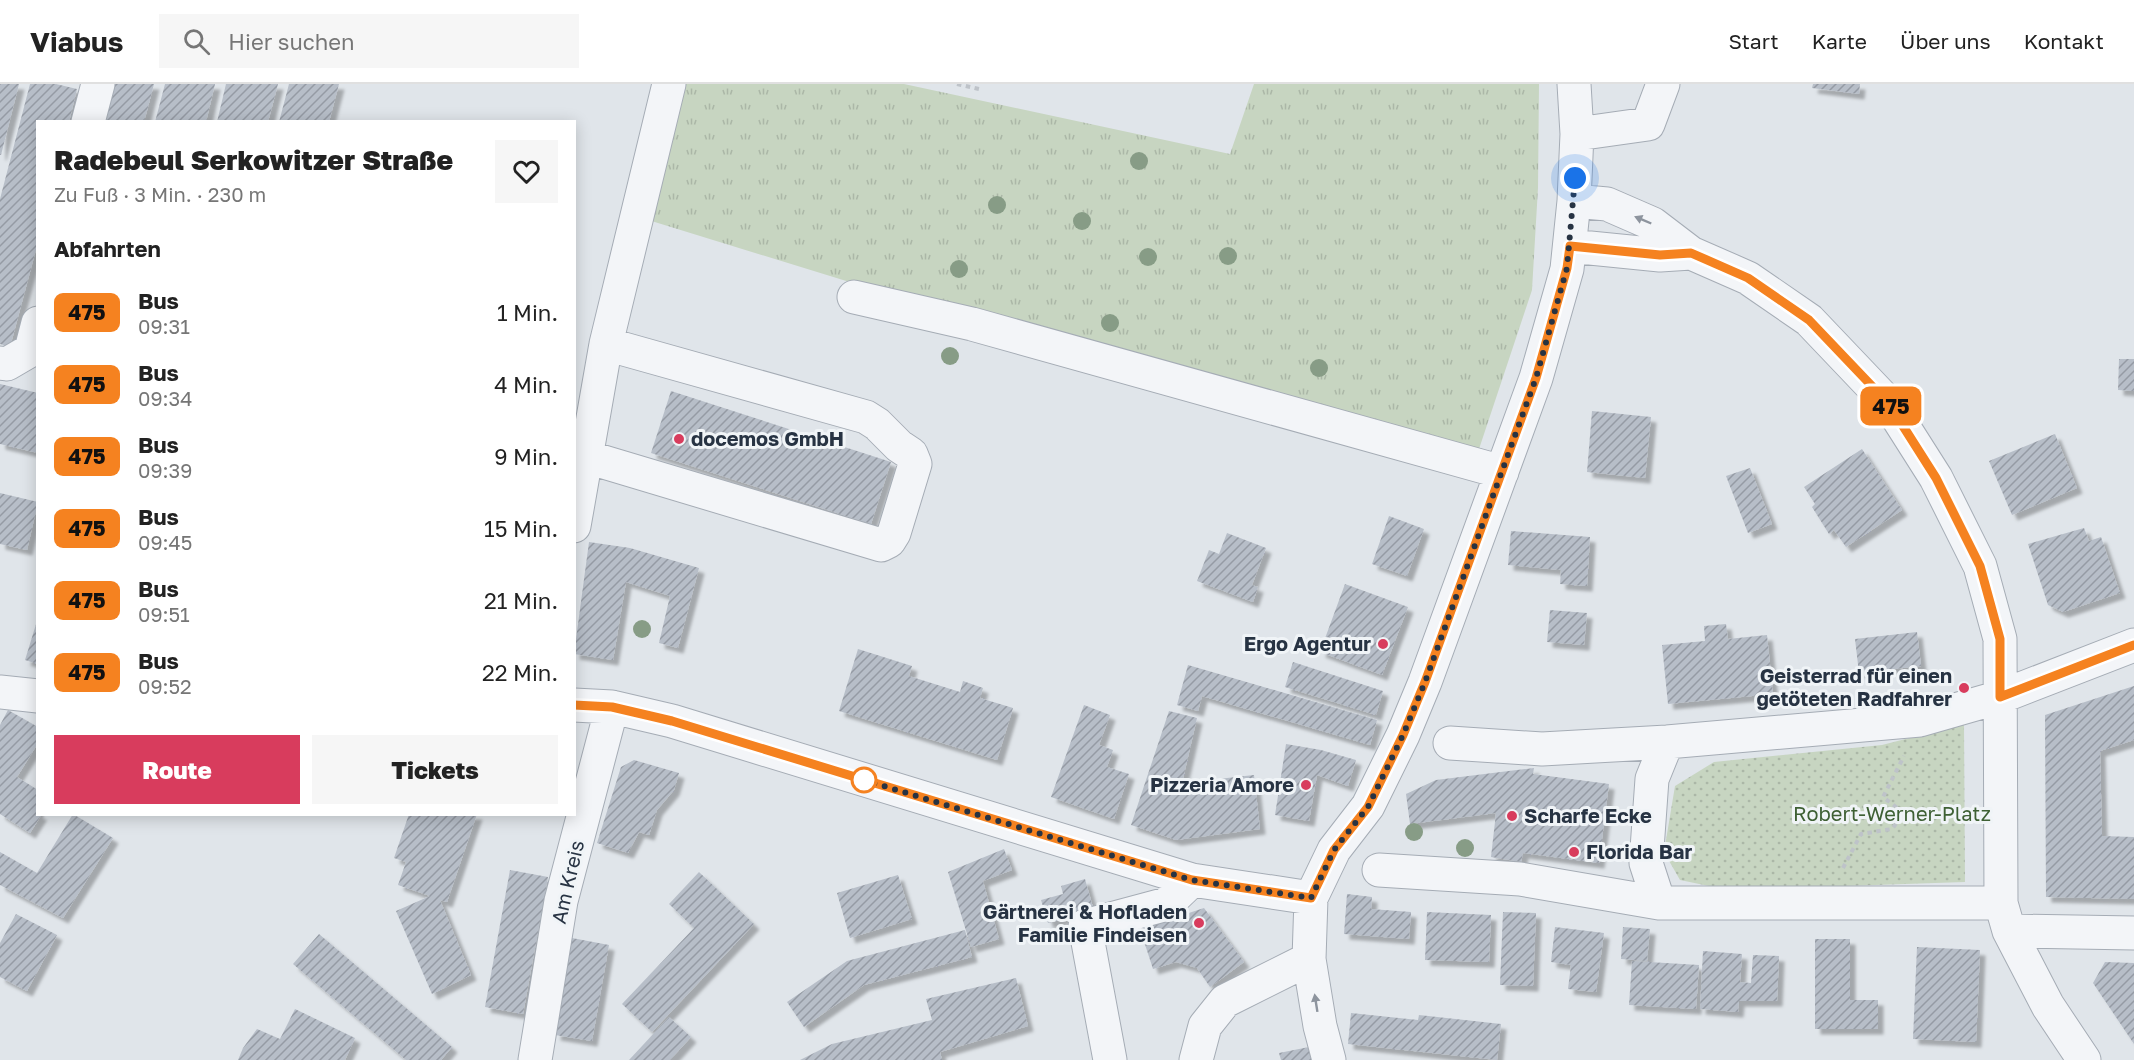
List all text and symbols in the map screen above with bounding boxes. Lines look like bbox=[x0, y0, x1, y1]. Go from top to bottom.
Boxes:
search box bbox=[159, 14, 579, 68]
text: Viabus bbox=[30, 25, 123, 58]
icon: search bbox=[180, 25, 213, 58]
text: Hier suchen bbox=[228, 28, 355, 55]
text: Start bbox=[1728, 28, 1779, 54]
text: Karte bbox=[1812, 28, 1867, 54]
text: Über uns bbox=[1900, 28, 1991, 54]
text: Kontakt bbox=[2024, 28, 2104, 54]
button: heart bbox=[495, 140, 558, 203]
text: Radebeul Serkowitzer Straße bbox=[54, 143, 453, 176]
your location bbox=[1560, 163, 1590, 193]
text: Zu Fuß · 3 Min. · 230 m bbox=[54, 182, 266, 206]
one-way arrow bbox=[1634, 215, 1652, 225]
text: Abfahrten bbox=[54, 235, 161, 262]
text: Bus bbox=[138, 287, 179, 314]
text: 475 bbox=[68, 299, 106, 325]
text: 1 Min. bbox=[497, 299, 558, 326]
text: 09:31 bbox=[138, 314, 190, 338]
text: Bus bbox=[138, 359, 179, 386]
text: 475 bbox=[68, 371, 106, 397]
text: 4 Min. bbox=[494, 371, 558, 398]
text: 09:34 bbox=[138, 386, 192, 410]
line badge: 475 bbox=[1856, 386, 1926, 426]
text: 475 bbox=[1872, 393, 1910, 419]
place label: docemos GmbH bbox=[691, 426, 844, 450]
text: Bus bbox=[138, 431, 179, 458]
marker: docemos GmbH bbox=[672, 432, 686, 446]
text: 475 bbox=[68, 443, 106, 469]
text: 9 Min. bbox=[494, 443, 558, 470]
text: 09:39 bbox=[138, 458, 192, 482]
text: Bus bbox=[138, 503, 179, 530]
text: 475 bbox=[68, 515, 106, 541]
text: 15 Min. bbox=[484, 515, 558, 542]
text: 09:45 bbox=[138, 530, 192, 554]
text: Bus bbox=[138, 575, 179, 602]
text: 475 bbox=[68, 587, 106, 613]
text: 21 Min. bbox=[484, 587, 558, 614]
text: 09:51 bbox=[138, 602, 190, 626]
place label: Ergo Agentur bbox=[1244, 631, 1371, 655]
marker: Ergo Agentur bbox=[1376, 637, 1390, 651]
text: Bus bbox=[138, 647, 179, 674]
text: 475 bbox=[68, 659, 106, 685]
text: 22 Min. bbox=[482, 659, 558, 686]
place label: Geisterrad für einen getöteten Radfahrer bbox=[1756, 663, 1952, 710]
text: 09:52 bbox=[138, 674, 192, 698]
marker: Geisterrad für einen getöteten Radfahrer bbox=[1957, 681, 1971, 695]
button: Route bbox=[54, 735, 300, 804]
button: Tickets bbox=[312, 735, 558, 804]
unlabelled marker bbox=[851, 767, 877, 793]
place label: Pizzeria Amore bbox=[1150, 772, 1294, 796]
marker: Pizzeria Amore bbox=[1299, 778, 1313, 792]
park label: Robert-Werner-Platz bbox=[1793, 801, 1991, 825]
place label: Scharfe Ecke bbox=[1524, 803, 1652, 827]
marker: Scharfe Ecke bbox=[1505, 809, 1519, 823]
street label: Am Kreis bbox=[546, 838, 588, 926]
place label: Florida Bar bbox=[1586, 839, 1692, 863]
marker: Florida Bar bbox=[1567, 845, 1581, 859]
place label: Gärtnerei & Hofladen Familie Findeisen bbox=[983, 899, 1187, 946]
marker: Gärtnerei & Hofladen Familie Findeisen bbox=[1192, 916, 1206, 930]
one-way arrow bbox=[1311, 993, 1320, 1012]

